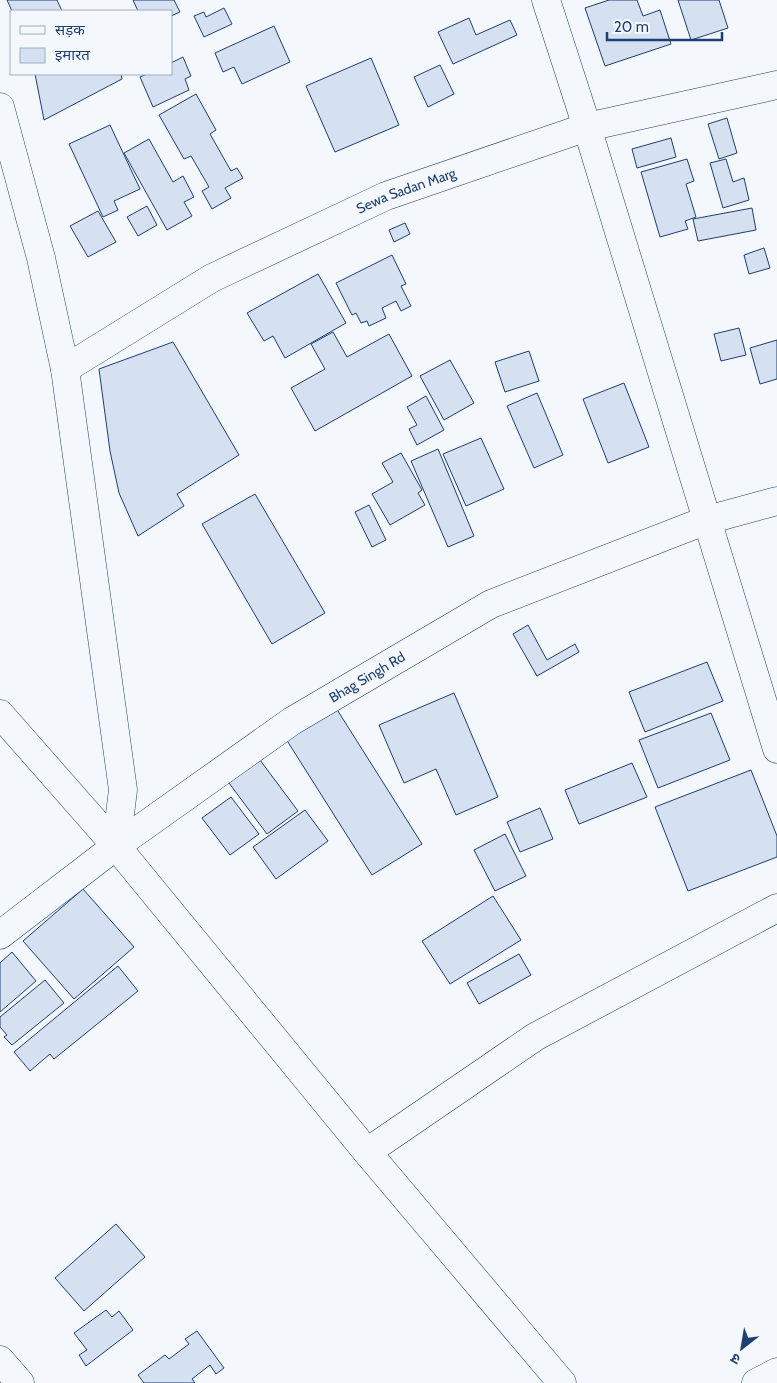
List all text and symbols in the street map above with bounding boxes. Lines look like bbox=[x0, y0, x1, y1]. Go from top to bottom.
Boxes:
legend bbox=[10, 10, 172, 75]
scale bar bbox=[607, 10, 722, 42]
text: 20 m bbox=[614, 18, 649, 36]
text: सड़क bbox=[55, 21, 85, 39]
text: इमारत bbox=[55, 46, 90, 64]
street label: Sewa Sadan Marg bbox=[353, 163, 459, 218]
street label: Bhag Singh Rd bbox=[326, 648, 408, 706]
north arrow bbox=[717, 1323, 767, 1373]
text: उ bbox=[726, 1349, 743, 1369]

